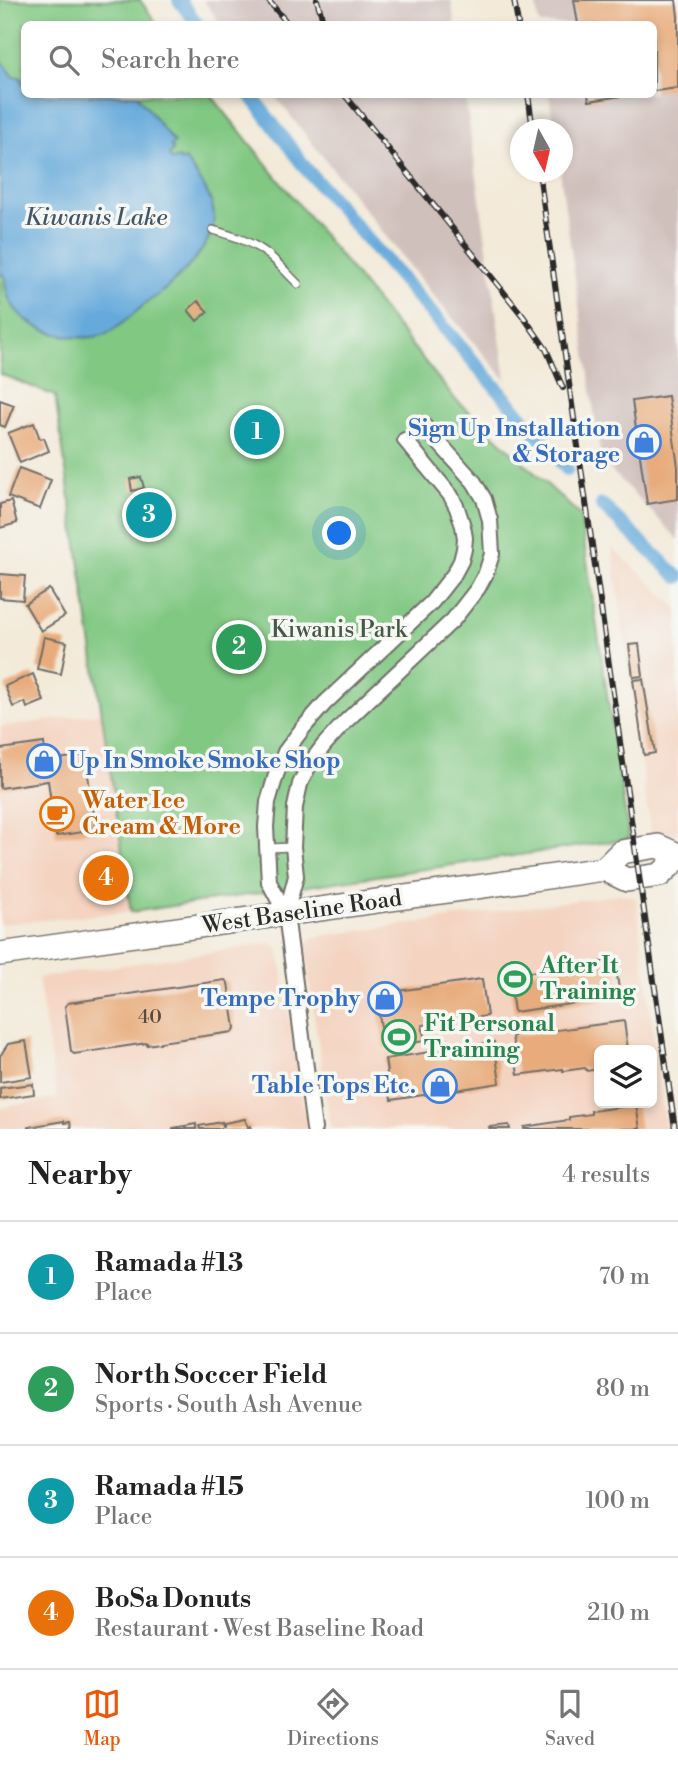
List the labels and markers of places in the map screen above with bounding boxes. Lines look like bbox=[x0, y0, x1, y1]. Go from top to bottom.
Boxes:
pin: 1 bbox=[234, 406, 280, 458]
place label: Sign Up Installation & Storage bbox=[408, 415, 620, 469]
shop icon: Sign Up Installation & Storage bbox=[625, 423, 663, 461]
pin: 3 bbox=[126, 489, 172, 541]
pin: 2 bbox=[216, 621, 262, 673]
shop icon: Up In Smoke Smoke Shop bbox=[25, 742, 63, 780]
place label: Up In Smoke Smoke Shop bbox=[68, 747, 341, 775]
place label: Water Ice Cream & More bbox=[81, 787, 241, 841]
cafe icon: Water Ice Cream & More bbox=[38, 795, 76, 833]
pin: 4 bbox=[83, 852, 129, 904]
place label: After It Training bbox=[539, 952, 636, 1006]
sports icon: After It Training bbox=[496, 960, 534, 998]
shop icon: Tempe Trophy bbox=[366, 980, 404, 1018]
place label: Tempe Trophy bbox=[201, 985, 360, 1013]
place label: Fit Personal Training bbox=[424, 1010, 555, 1064]
sports icon: Fit Personal Training bbox=[380, 1018, 418, 1056]
shop icon: Table Tops Etc. bbox=[421, 1067, 459, 1105]
place label: Table Tops Etc. bbox=[252, 1072, 416, 1100]

